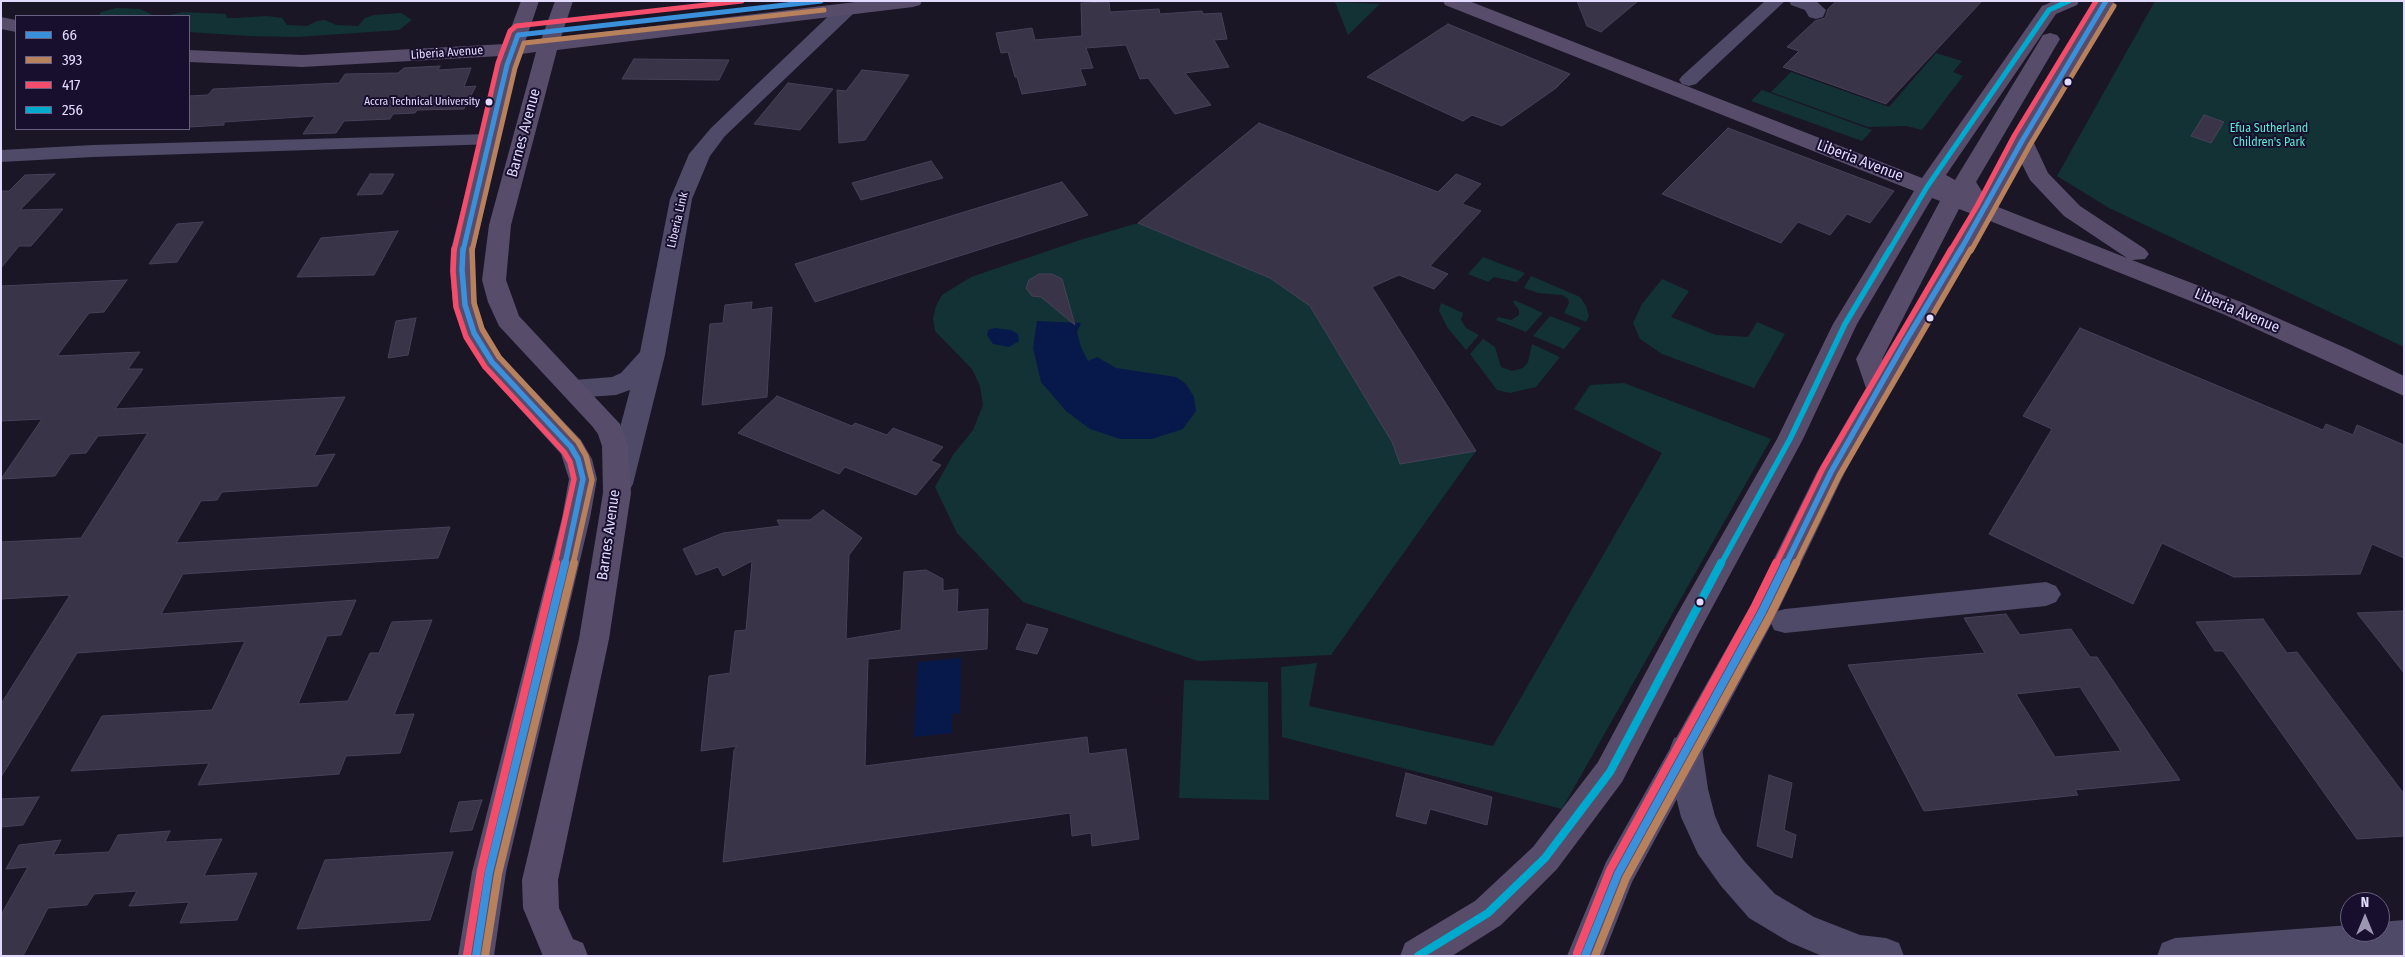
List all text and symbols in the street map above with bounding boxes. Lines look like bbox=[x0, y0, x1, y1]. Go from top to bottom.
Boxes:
legend bbox=[15, 15, 190, 130]
text: 66 bbox=[62, 26, 77, 44]
street label: Liberia Avenue bbox=[410, 43, 484, 63]
text: 393 bbox=[62, 51, 82, 69]
text: 417 bbox=[62, 76, 80, 94]
unlabelled marker bbox=[2063, 77, 2073, 87]
street label: Barnes Avenue bbox=[504, 87, 544, 179]
place label: Accra Technical University bbox=[364, 95, 480, 109]
marker: Accra Technical University bbox=[484, 97, 494, 107]
text: 256 bbox=[62, 101, 83, 119]
park label: Efua Sutherland Children's Park bbox=[2230, 122, 2308, 150]
street label: Liberia Avenue bbox=[1814, 136, 1906, 186]
street label: Liberia Link bbox=[665, 191, 691, 249]
street label: Liberia Avenue bbox=[2192, 285, 2282, 337]
unlabelled marker bbox=[1925, 313, 1935, 323]
street label: Barnes Avenue bbox=[594, 489, 624, 581]
unlabelled marker bbox=[1695, 597, 1705, 607]
north arrow bbox=[2340, 892, 2390, 942]
text: N bbox=[2361, 894, 2369, 911]

